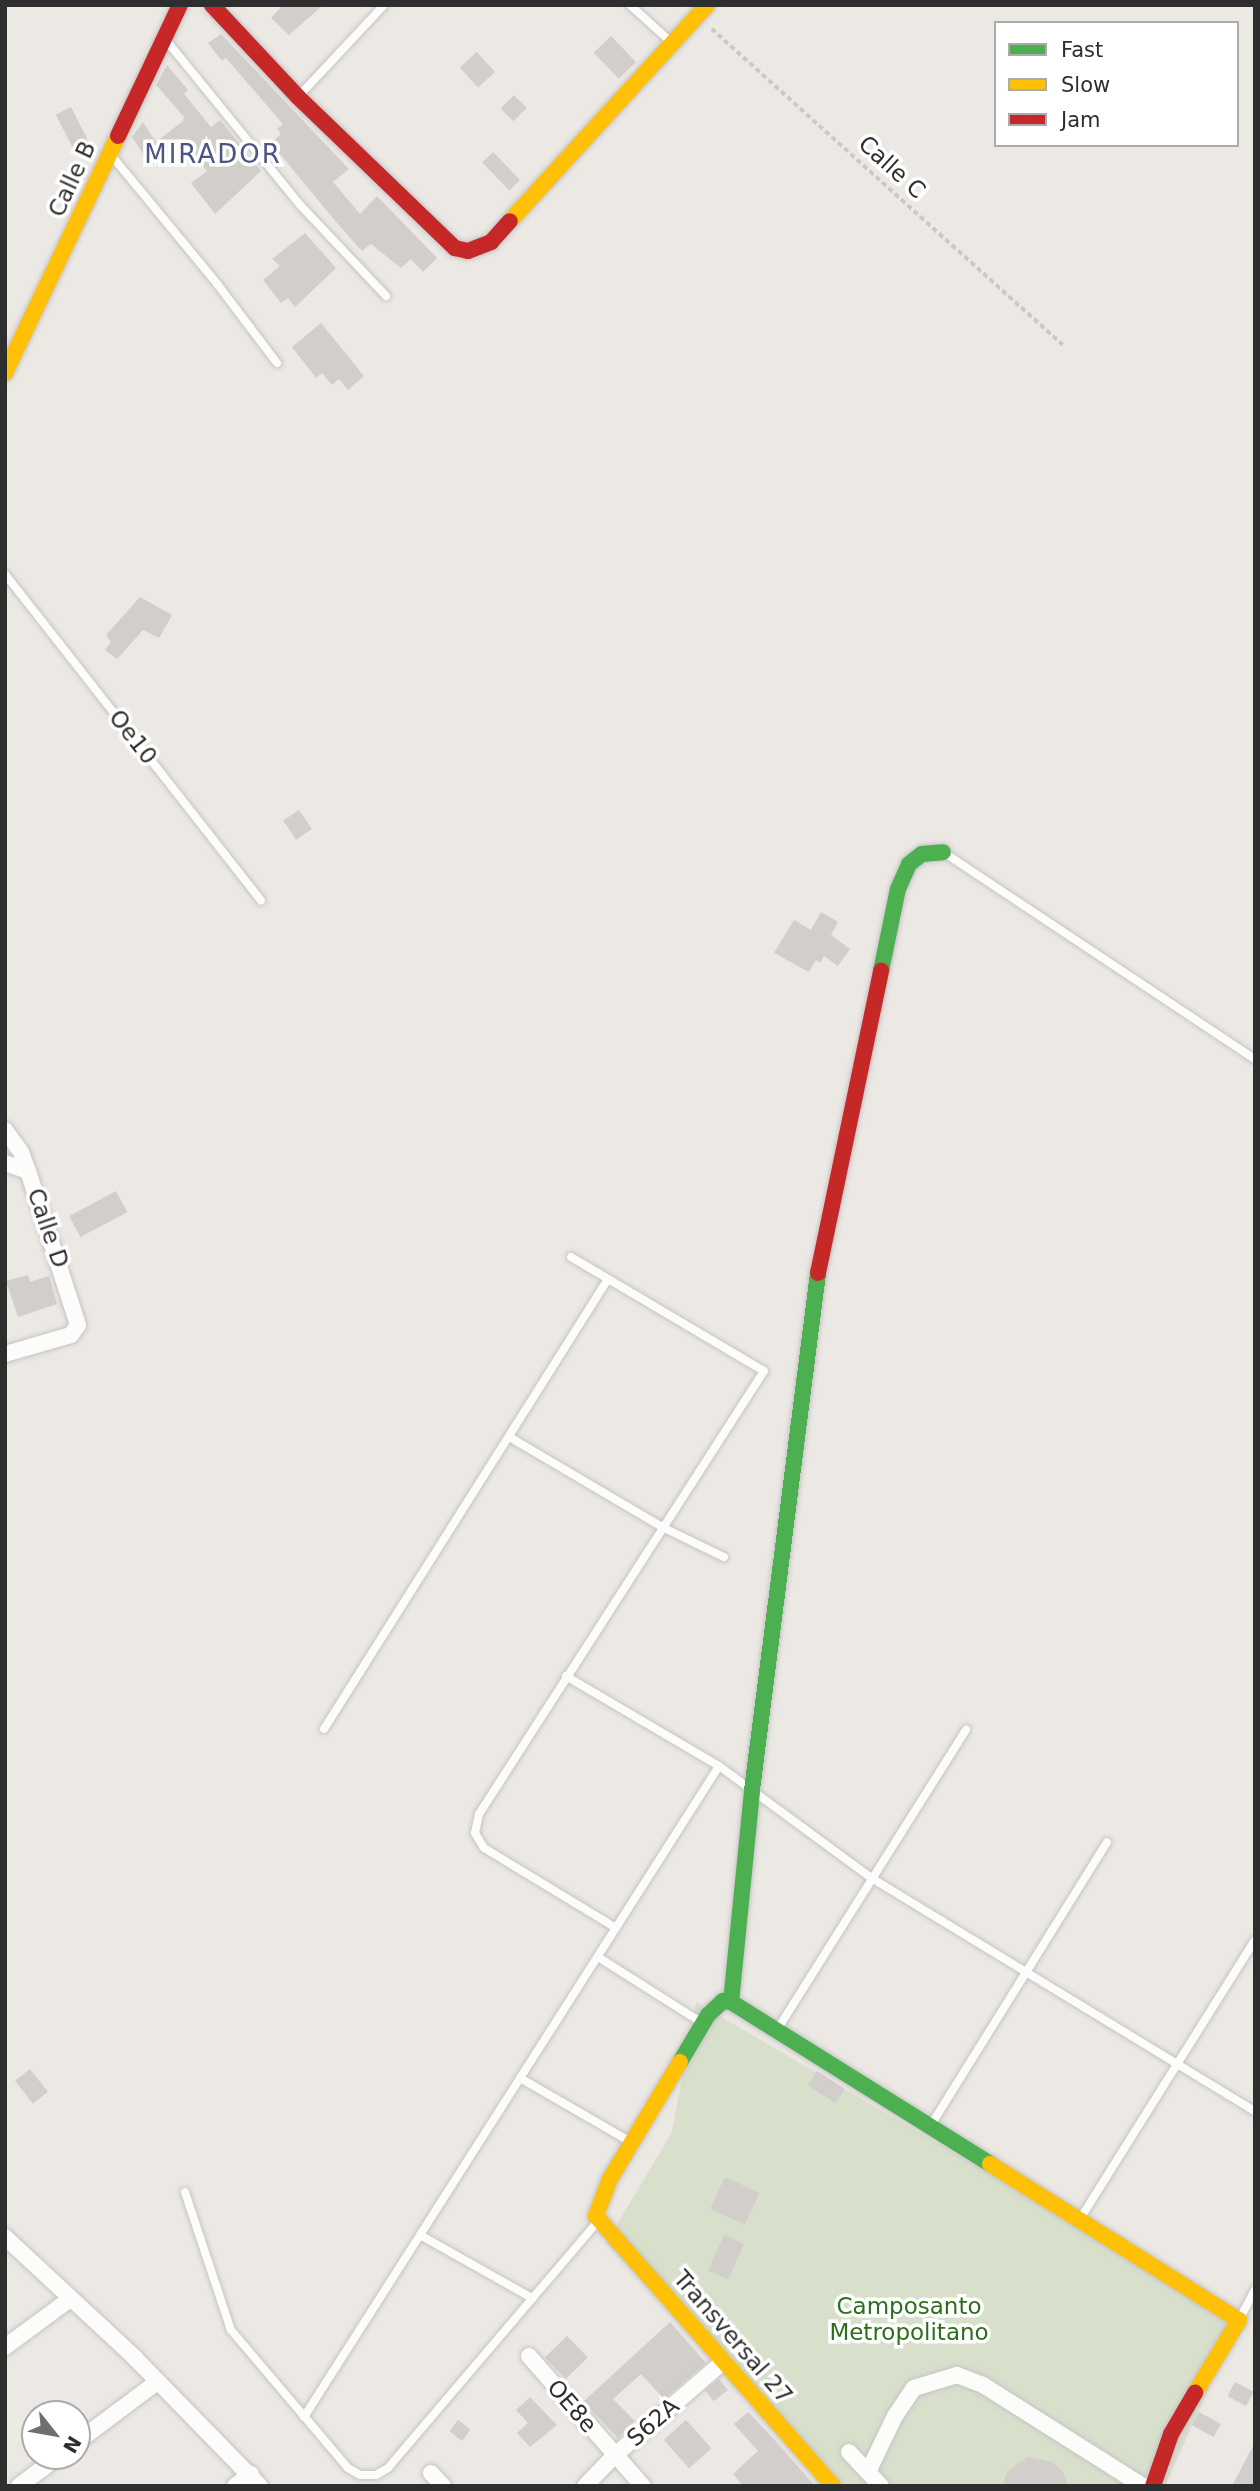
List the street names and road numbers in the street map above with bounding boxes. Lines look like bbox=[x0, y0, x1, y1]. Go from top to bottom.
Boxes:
street label: Calle C bbox=[853, 130, 931, 204]
street label: Calle B bbox=[43, 137, 101, 221]
street label: Oe10 bbox=[103, 704, 163, 770]
street label: Calle D bbox=[22, 1185, 74, 1271]
street label: Transversal 27 bbox=[668, 2265, 798, 2409]
street label: OE8e bbox=[541, 2374, 603, 2438]
street label: S62A bbox=[621, 2392, 685, 2452]

